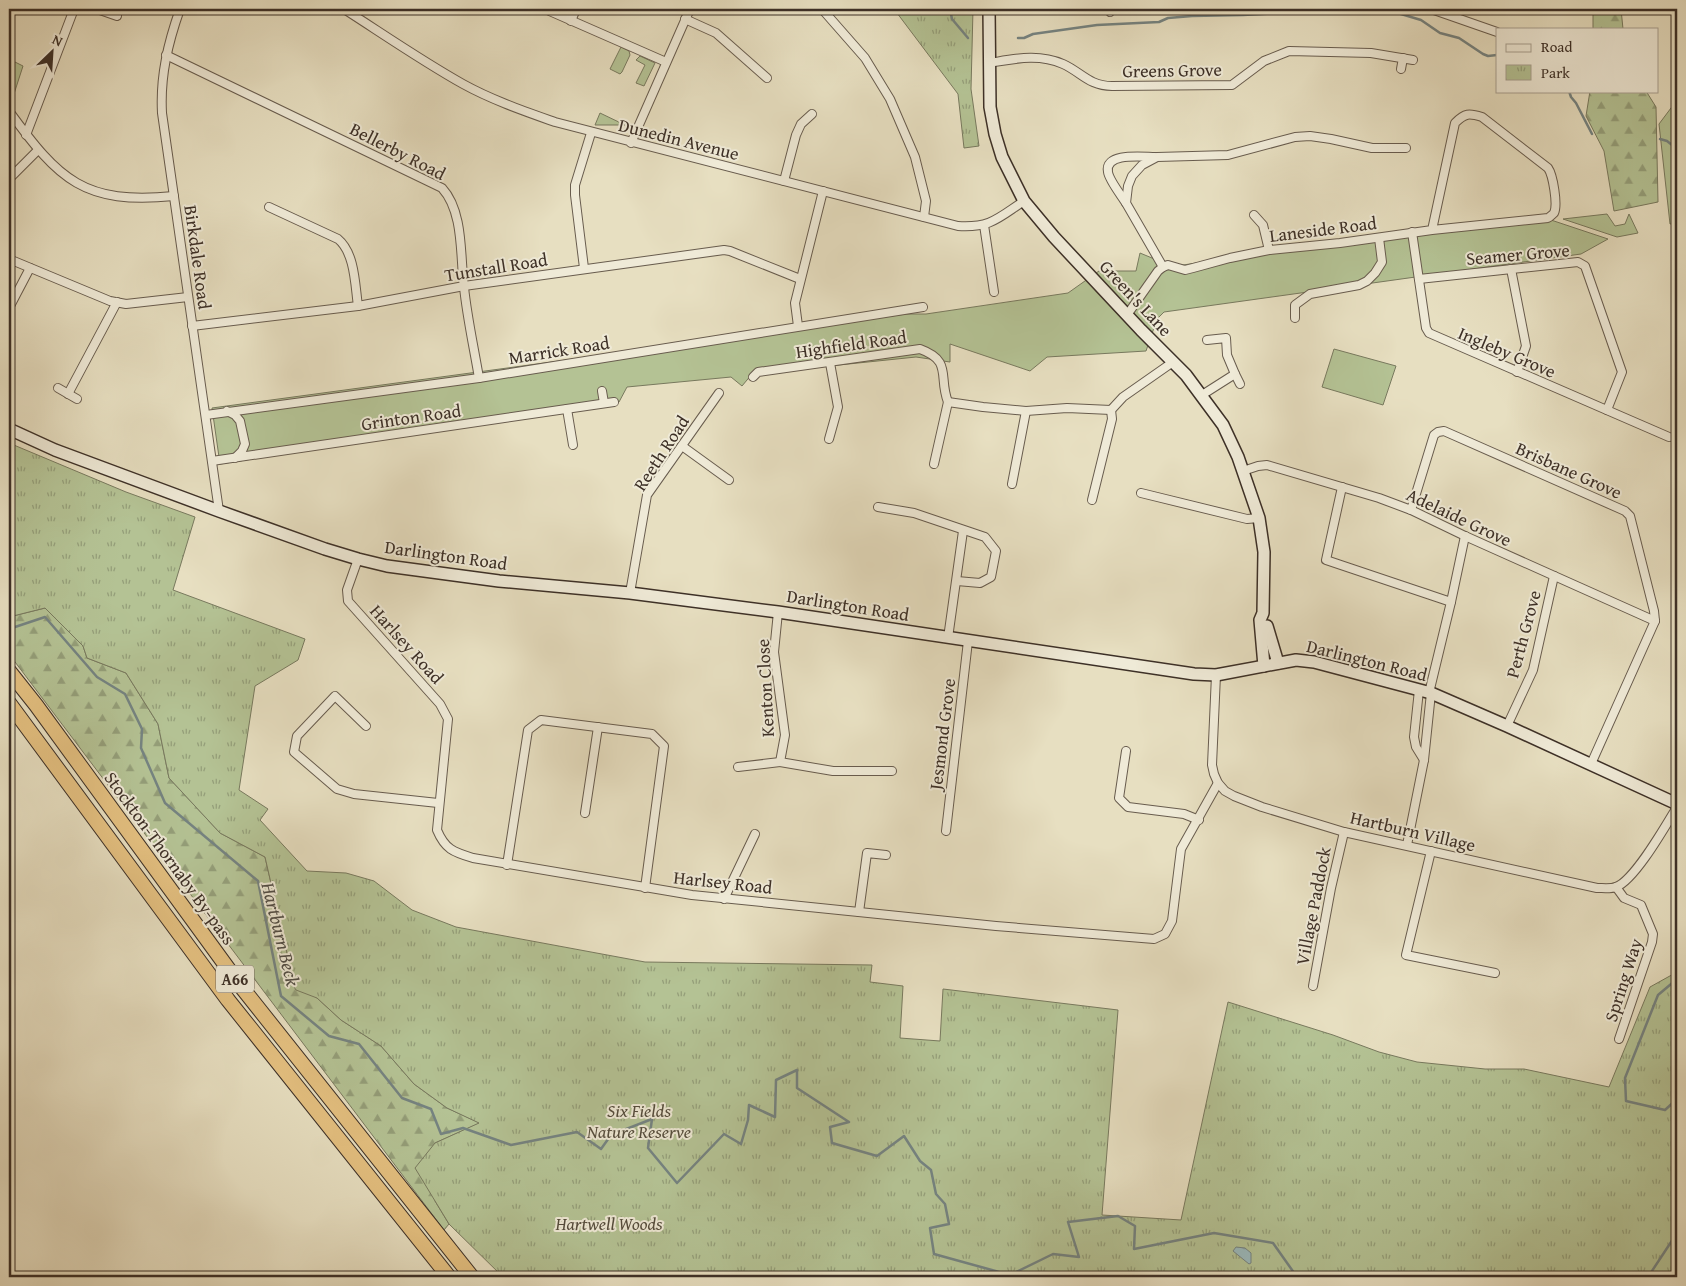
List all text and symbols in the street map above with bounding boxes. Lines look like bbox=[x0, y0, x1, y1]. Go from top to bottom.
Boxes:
north arrow bbox=[28, 28, 78, 78]
legend bbox=[1496, 28, 1658, 92]
text: N bbox=[49, 29, 67, 52]
text: Road bbox=[1541, 36, 1572, 57]
street label: Greens Grove bbox=[1122, 56, 1222, 84]
text: Park bbox=[1541, 62, 1570, 83]
street label: Dunedin Avenue bbox=[616, 111, 742, 167]
street label: Bellerby Road bbox=[345, 115, 451, 187]
street label: Birkdale Road bbox=[177, 203, 219, 311]
street label: Laneside Road bbox=[1268, 209, 1378, 249]
street label: Seamer Grove bbox=[1465, 236, 1571, 272]
street label: Tunstall Road bbox=[443, 245, 550, 288]
street label: Green's Lane bbox=[1093, 254, 1179, 342]
street label: Ingleby Grove bbox=[1454, 319, 1560, 385]
street label: Highfield Road bbox=[794, 323, 909, 365]
street label: Marrick Road bbox=[507, 329, 612, 371]
street label: Grinton Road bbox=[359, 397, 463, 437]
street label: Reeth Road bbox=[626, 410, 696, 496]
street label: Brisbane Grove bbox=[1512, 435, 1626, 505]
street label: Adelaide Grove bbox=[1402, 481, 1516, 553]
street label: Darlington Road bbox=[383, 533, 509, 577]
street label: Darlington Road bbox=[785, 582, 911, 628]
street label: Perth Grove bbox=[1498, 587, 1548, 681]
street label: Harlsey Road bbox=[364, 598, 450, 690]
street label: Darlington Road bbox=[1304, 632, 1430, 688]
street label: Kenton Close bbox=[749, 638, 781, 738]
street label: Jesmond Grove bbox=[922, 677, 962, 793]
street label: Stockton-Thornaby By-pass bbox=[98, 766, 242, 950]
street label: Hartburn Village bbox=[1348, 803, 1478, 859]
street label: Village Paddock bbox=[1288, 844, 1338, 968]
street label: Harlsey Road bbox=[672, 863, 774, 901]
water label: Hartburn Beck bbox=[254, 878, 308, 989]
street label: Spring Way bbox=[1597, 935, 1649, 1025]
road number: A66 bbox=[216, 966, 254, 992]
park label: Six Fields Nature Reserve bbox=[586, 1097, 691, 1145]
park label: Hartwell Woods bbox=[554, 1210, 663, 1237]

